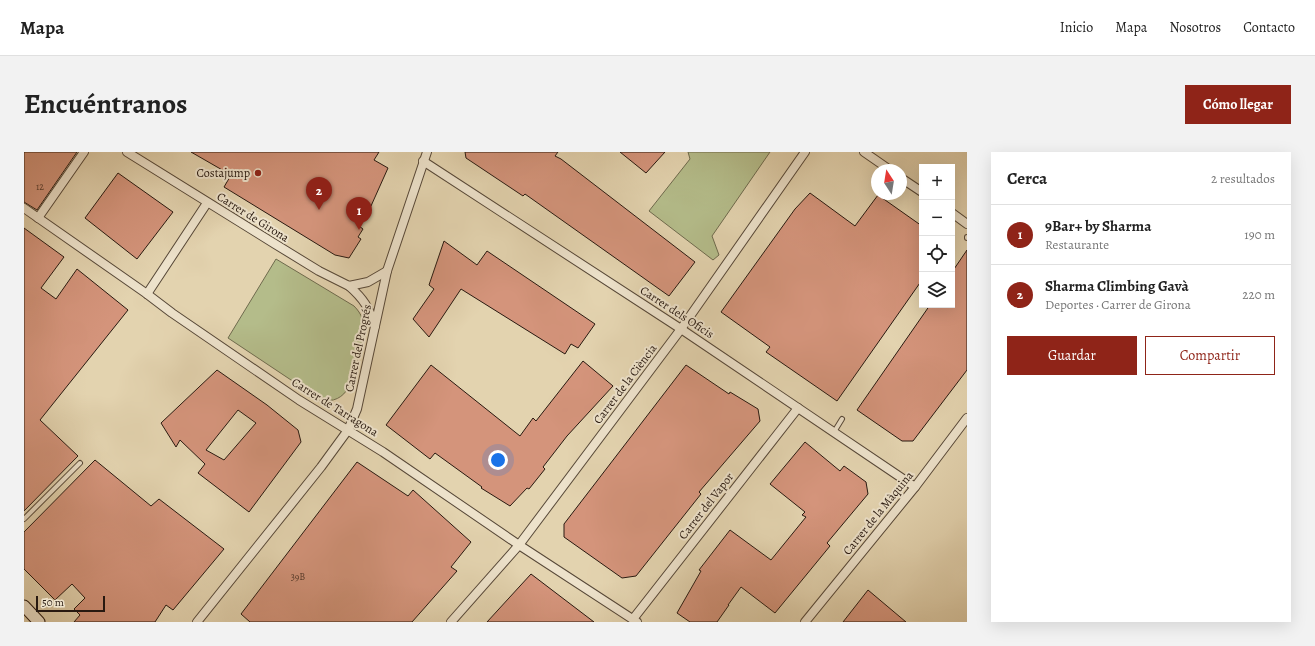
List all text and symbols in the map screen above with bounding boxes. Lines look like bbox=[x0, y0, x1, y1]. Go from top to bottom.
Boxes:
text: Mapa bbox=[20, 15, 64, 41]
text: Inicio bbox=[1060, 18, 1093, 37]
text: Mapa bbox=[1115, 18, 1147, 37]
text: Nosotros bbox=[1169, 18, 1221, 37]
text: Contacto bbox=[1243, 18, 1295, 37]
text: Encuéntranos bbox=[24, 85, 188, 123]
button: Cómo llegar bbox=[1185, 85, 1291, 124]
north arrow bbox=[871, 164, 907, 200]
map controls bbox=[919, 164, 955, 308]
button: + bbox=[919, 164, 955, 200]
place label: Costajump bbox=[197, 165, 250, 181]
text: Cerca bbox=[1007, 167, 1047, 190]
marker: Costajump bbox=[253, 168, 263, 178]
text: 2 resultados bbox=[1211, 170, 1275, 187]
pin: 2 bbox=[306, 177, 332, 210]
house number: 12 bbox=[36, 180, 44, 193]
street label: Carrer de Girona bbox=[214, 188, 293, 246]
pin: 1 bbox=[346, 197, 372, 230]
button: − bbox=[919, 200, 955, 236]
text: 9Bar+ by Sharma bbox=[1045, 216, 1151, 236]
text: 1 bbox=[1018, 226, 1022, 243]
text: 190 m bbox=[1244, 226, 1275, 243]
button: locate bbox=[919, 236, 955, 272]
text: Restaurante bbox=[1045, 236, 1109, 253]
button: layers bbox=[919, 272, 955, 308]
text: Sharma Climbing Gavà bbox=[1045, 276, 1189, 296]
street label: Carrer dels Oficis bbox=[637, 282, 717, 342]
text: 2 bbox=[1017, 286, 1023, 303]
text: 220 m bbox=[1242, 286, 1275, 303]
text: Deportes · Carrer de Girona bbox=[1045, 296, 1191, 313]
street label: Carrer del Progrés bbox=[341, 303, 375, 393]
button: Guardar bbox=[1007, 336, 1137, 375]
button: Compartir bbox=[1145, 336, 1275, 375]
street label: Carrer de la Ciència bbox=[590, 340, 661, 427]
street label: Carrer de Tarragona bbox=[289, 374, 382, 440]
your location bbox=[488, 450, 508, 470]
street label: Carrer de la Màquina bbox=[839, 467, 917, 558]
street label: Carrer del Vapor bbox=[675, 469, 737, 543]
house number: 39B bbox=[291, 570, 305, 583]
scale bar bbox=[36, 594, 105, 613]
text: 50 m bbox=[42, 595, 64, 610]

